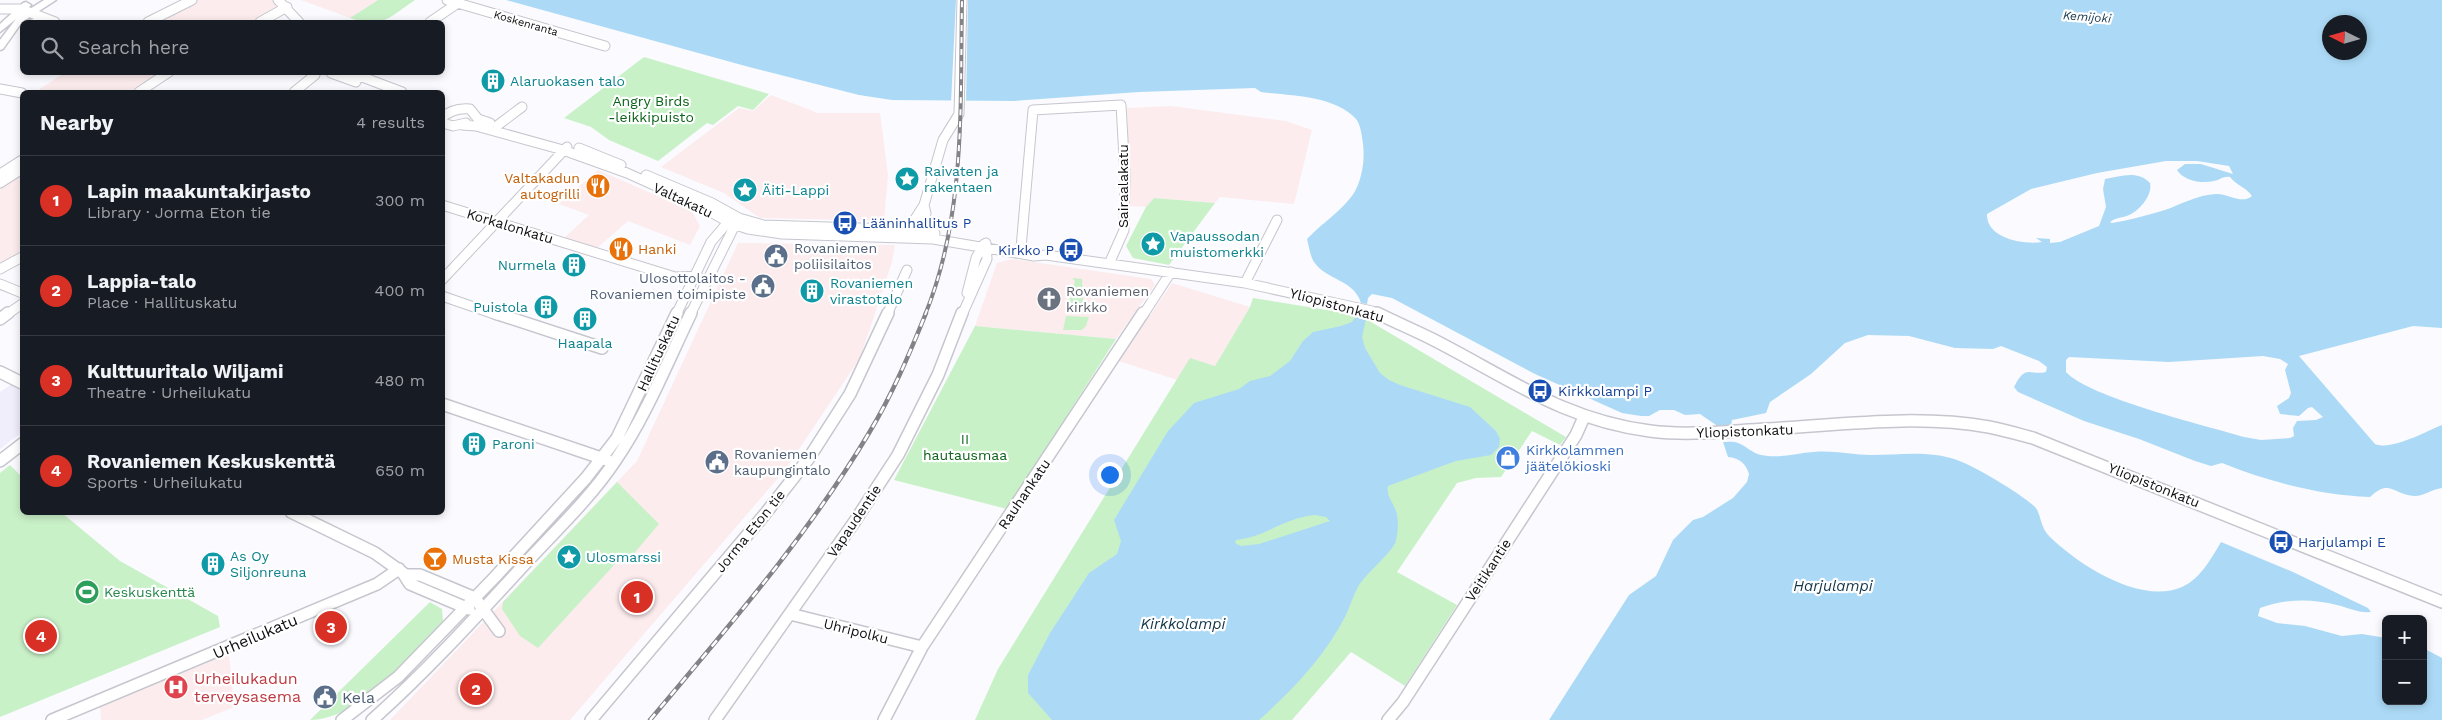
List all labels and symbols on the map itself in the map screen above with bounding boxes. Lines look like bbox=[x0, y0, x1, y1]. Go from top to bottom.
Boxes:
street label: Koskenranta bbox=[492, 8, 560, 39]
water label: Kemijoki bbox=[2062, 8, 2112, 26]
north arrow bbox=[2322, 15, 2367, 60]
building icon: Alaruokasen talo bbox=[480, 68, 506, 94]
place label: Alaruokasen talo bbox=[510, 73, 625, 89]
park label: Angry Birds -leikkipuisto bbox=[608, 93, 694, 125]
street label: Sairaalakatu bbox=[1115, 144, 1131, 228]
place label: Raivaten ja rakentaen bbox=[924, 163, 999, 195]
place icon: Raivaten ja rakentaen bbox=[894, 166, 920, 192]
place label: Valtakadun autogrilli bbox=[504, 170, 580, 202]
restaurant icon: Valtakadun autogrilli bbox=[585, 173, 611, 199]
place icon: Äiti-Lappi bbox=[732, 177, 758, 203]
street label: Valtakatu bbox=[651, 179, 715, 221]
place label: Äiti-Lappi bbox=[762, 182, 829, 198]
street label: Korkalonkatu bbox=[465, 205, 555, 247]
bus stop icon: Lääninhallitus P bbox=[832, 210, 858, 236]
place label: Lääninhallitus P bbox=[862, 215, 971, 231]
place label: Vapaussodan muistomerkki bbox=[1170, 228, 1264, 260]
place icon: Vapaussodan muistomerkki bbox=[1140, 231, 1166, 257]
restaurant icon: Hanki bbox=[608, 236, 634, 262]
bus stop icon: Kirkko P bbox=[1058, 237, 1084, 263]
place label: Rovaniemen poliisilaitos bbox=[794, 240, 877, 272]
place label: Hanki bbox=[638, 241, 676, 257]
place label: Kirkko P bbox=[998, 242, 1054, 258]
public building icon: Rovaniemen poliisilaitos bbox=[763, 243, 789, 269]
building icon: Nurmela bbox=[561, 252, 587, 278]
place label: Nurmela bbox=[498, 257, 556, 273]
place label: Ulosottolaitos - Rovaniemen toimipiste bbox=[590, 270, 746, 302]
public building icon: Ulosottolaitos - Rovaniemen toimipiste bbox=[750, 273, 776, 299]
place label: Rovaniemen virastotalo bbox=[830, 275, 913, 307]
building icon: Rovaniemen virastotalo bbox=[799, 278, 825, 304]
place label: Rovaniemen kirkko bbox=[1066, 283, 1149, 315]
street label: Yliopistonkatu bbox=[1288, 285, 1386, 325]
church icon: Rovaniemen kirkko bbox=[1036, 286, 1062, 312]
building icon: Puistola bbox=[533, 294, 559, 320]
place label: Puistola bbox=[473, 299, 528, 315]
building icon: Haapala bbox=[572, 306, 598, 332]
street label: Hallituskatu bbox=[633, 312, 683, 394]
place label: Haapala bbox=[558, 335, 613, 351]
bus stop icon: Kirkkolampi P bbox=[1527, 378, 1553, 404]
place label: Kirkkolampi P bbox=[1558, 383, 1652, 399]
street label: Yliopistonkatu bbox=[1696, 421, 1794, 441]
building icon: Paroni bbox=[461, 431, 487, 457]
park label: II hautausmaa bbox=[923, 431, 1007, 463]
place label: Paroni bbox=[492, 436, 535, 452]
place label: Kirkkolammen jäätelökioski bbox=[1524, 442, 1624, 474]
shop icon: Kirkkolammen jäätelökioski bbox=[1495, 445, 1521, 471]
place label: Rovaniemen kaupungintalo bbox=[734, 446, 831, 478]
public building icon: Rovaniemen kaupungintalo bbox=[704, 449, 730, 475]
street label: Rauhankatu bbox=[995, 456, 1053, 532]
street label: Yliopistonkatu bbox=[2106, 459, 2202, 511]
your location bbox=[1097, 462, 1123, 488]
street label: Vapaudentie bbox=[824, 481, 884, 561]
street label: Jorma Eton tie bbox=[712, 487, 788, 575]
bus stop icon: Harjulampi E bbox=[2268, 529, 2294, 555]
place label: Harjulampi E bbox=[2298, 534, 2386, 550]
street label: Veitikantie bbox=[1462, 536, 1514, 604]
place icon: Ulosmarssi bbox=[556, 544, 582, 570]
bar icon: Musta Kissa bbox=[422, 546, 448, 572]
place label: As Oy Siljonreuna bbox=[230, 548, 307, 580]
place label: Ulosmarssi bbox=[586, 549, 661, 565]
building icon: As Oy Siljonreuna bbox=[200, 551, 226, 577]
place label: Musta Kissa bbox=[452, 551, 534, 567]
water label: Harjulampi bbox=[1793, 577, 1874, 595]
pin: 1 bbox=[621, 578, 653, 616]
sports icon: Keskuskenttä bbox=[74, 579, 100, 605]
place label: Keskuskenttä bbox=[104, 584, 195, 600]
pin: 3 bbox=[315, 608, 347, 646]
street label: Urheilukatu bbox=[210, 610, 300, 663]
street label: Uhripolku bbox=[822, 615, 890, 647]
water label: Kirkkolampi bbox=[1141, 615, 1227, 633]
pin: 4 bbox=[25, 617, 57, 655]
place label: Urheilukadun terveysasema bbox=[194, 669, 301, 706]
pin: 2 bbox=[460, 670, 492, 708]
hospital icon: Urheilukadun terveysasema bbox=[163, 674, 189, 700]
public building icon: Kela bbox=[312, 684, 338, 710]
place label: Kela bbox=[342, 688, 375, 707]

